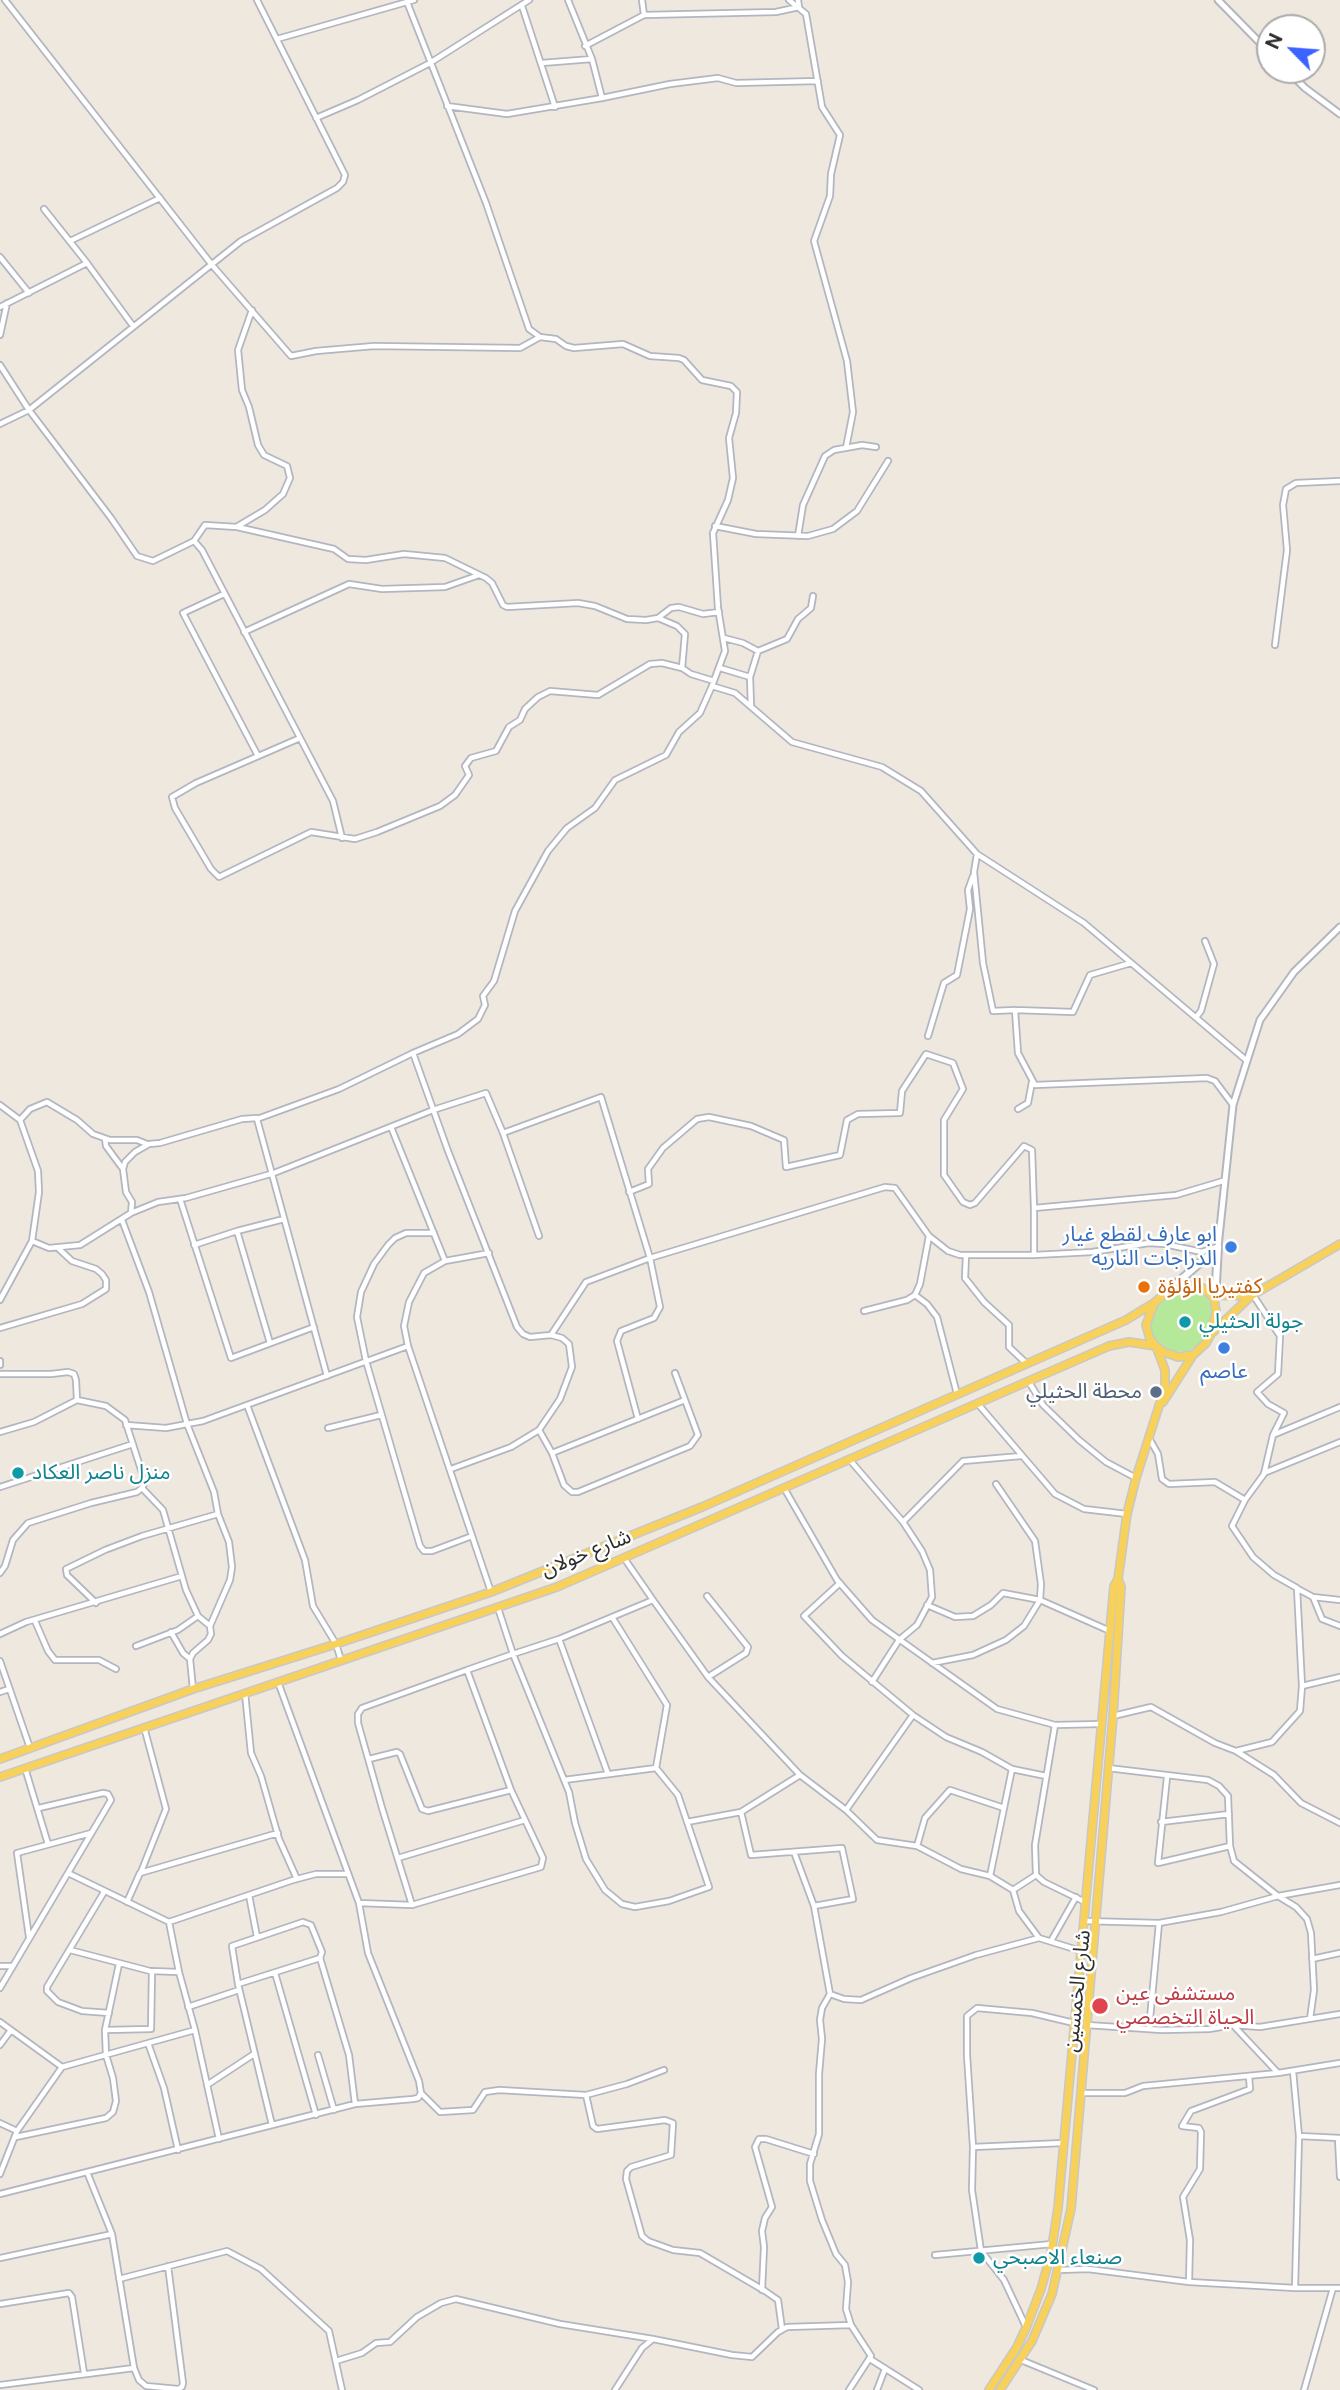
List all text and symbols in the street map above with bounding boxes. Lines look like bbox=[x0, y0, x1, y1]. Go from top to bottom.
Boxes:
north arrow bbox=[1256, 14, 1326, 84]
text: N bbox=[1261, 30, 1287, 52]
place label: ابو عارف لقطع غيار الدراجات الناريه bbox=[1063, 1222, 1217, 1272]
marker: ابو عارف لقطع غيار الدراجات الناريه bbox=[1223, 1239, 1239, 1255]
place label: كفتيريا الؤلؤة bbox=[1158, 1274, 1262, 1300]
marker: كفتيريا الؤلؤة bbox=[1136, 1279, 1152, 1295]
place label: جولة الحثيلي bbox=[1199, 1309, 1303, 1335]
marker: جولة الحثيلي bbox=[1177, 1314, 1193, 1330]
marker: عاصم bbox=[1216, 1340, 1232, 1356]
place label: عاصم bbox=[1200, 1359, 1248, 1385]
place label: محطة الحثيلي bbox=[1026, 1379, 1142, 1405]
marker: محطة الحثيلي bbox=[1148, 1384, 1164, 1400]
place label: منزل ناصر العكاد bbox=[32, 1460, 171, 1486]
marker: منزل ناصر العكاد bbox=[10, 1465, 26, 1481]
street label: شارع خولان bbox=[537, 1524, 635, 1582]
street label: شارع الخمسين bbox=[1058, 1929, 1096, 2053]
place label: مستشفى عين الحياة التخصصي bbox=[1116, 1981, 1254, 2031]
marker: مستشفى عين الحياة التخصصي bbox=[1090, 1996, 1110, 2016]
place label: صنعاء الاصبحي bbox=[993, 2245, 1122, 2271]
marker: صنعاء الاصبحي bbox=[971, 2250, 987, 2266]

